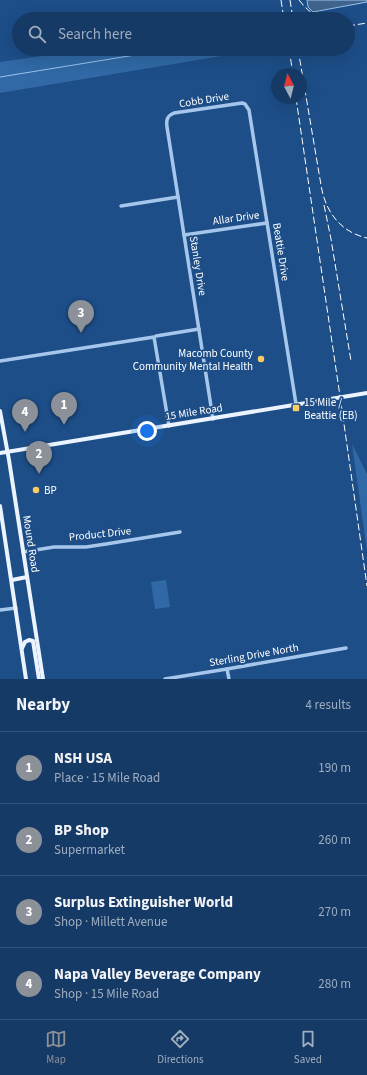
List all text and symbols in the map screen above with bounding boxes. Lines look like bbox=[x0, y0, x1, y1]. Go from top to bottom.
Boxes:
search box bbox=[12, 12, 355, 56]
icon: search bbox=[26, 23, 48, 45]
text: Search here bbox=[58, 24, 132, 45]
north arrow bbox=[271, 68, 307, 104]
street label: Cobb Drive bbox=[178, 89, 231, 111]
street label: Allar Drive bbox=[212, 207, 261, 229]
street label: Beattie Drive bbox=[269, 222, 293, 283]
street label: Stanley Drive bbox=[186, 235, 210, 297]
pin: 3 bbox=[68, 300, 94, 333]
place label: Macomb County Community Mental Health bbox=[133, 346, 253, 374]
marker: Macomb County Community Mental Health bbox=[256, 354, 266, 364]
pin: 1 bbox=[51, 392, 77, 425]
place label: 15 Mile / Beattie (EB) bbox=[304, 395, 358, 423]
pin: 4 bbox=[12, 399, 38, 432]
street label: 15 Mile Road bbox=[164, 400, 224, 424]
marker: 15 Mile / Beattie (EB) bbox=[291, 403, 301, 413]
your location bbox=[137, 421, 157, 441]
pin: 2 bbox=[26, 441, 52, 474]
place label: BP bbox=[44, 483, 57, 498]
marker: BP bbox=[31, 485, 41, 495]
street label: Mound Road bbox=[19, 514, 43, 574]
street label: Product Drive bbox=[68, 523, 132, 545]
street label: Sterling Drive North bbox=[208, 640, 300, 670]
text: Nearby bbox=[16, 693, 70, 717]
text: 4 results bbox=[306, 696, 351, 714]
text: NSH USA bbox=[54, 748, 112, 769]
text: 1 bbox=[26, 759, 32, 777]
text: 190 m bbox=[318, 759, 351, 777]
text: Place · 15 Mile Road bbox=[54, 769, 160, 787]
text: BP Shop bbox=[54, 820, 109, 841]
text: 2 bbox=[26, 831, 32, 849]
text: 260 m bbox=[318, 831, 351, 849]
text: Supermarket bbox=[54, 841, 125, 859]
text: Surplus Extinguisher World bbox=[54, 892, 233, 913]
text: 3 bbox=[26, 903, 32, 921]
text: 270 m bbox=[318, 903, 351, 921]
text: Shop · Millett Avenue bbox=[54, 913, 168, 931]
text: Napa Valley Beverage Company bbox=[54, 964, 261, 985]
text: 4 bbox=[26, 975, 32, 993]
text: 280 m bbox=[318, 975, 351, 993]
text: Shop · 15 Mile Road bbox=[54, 985, 159, 1003]
tab: Map bbox=[45, 1028, 67, 1067]
tab: Directions bbox=[157, 1028, 204, 1067]
tab: Saved bbox=[294, 1028, 322, 1067]

